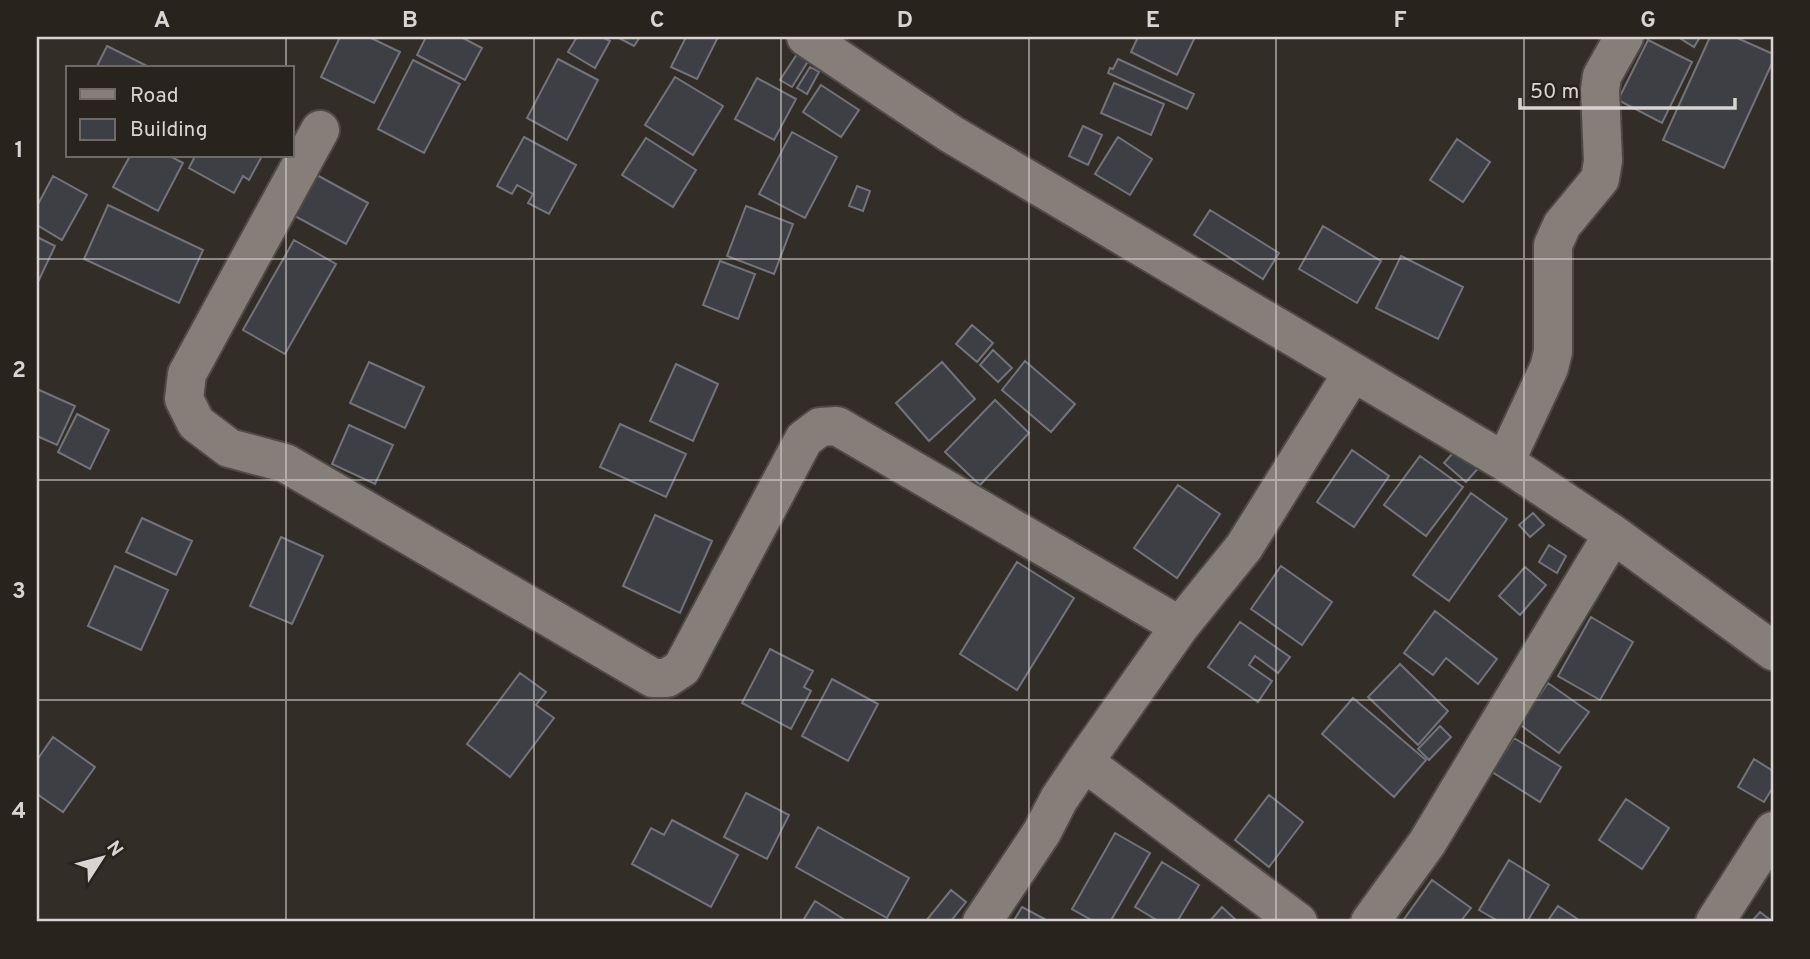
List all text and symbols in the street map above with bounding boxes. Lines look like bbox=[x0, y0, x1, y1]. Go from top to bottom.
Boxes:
text: A bbox=[154, 7, 170, 36]
text: B bbox=[402, 7, 418, 36]
text: C bbox=[650, 7, 664, 36]
text: D bbox=[897, 7, 913, 36]
text: E bbox=[1146, 7, 1160, 36]
text: F bbox=[1393, 7, 1407, 36]
text: G bbox=[1640, 7, 1656, 36]
legend bbox=[66, 66, 294, 158]
scale bar bbox=[1520, 66, 1735, 110]
text: 50 m bbox=[1530, 79, 1579, 106]
text: Road bbox=[130, 83, 179, 110]
text: Building bbox=[130, 117, 208, 144]
text: 1 bbox=[14, 137, 24, 166]
text: 2 bbox=[12, 357, 26, 386]
text: 3 bbox=[12, 578, 26, 607]
text: 4 bbox=[12, 798, 26, 827]
north arrow bbox=[66, 822, 136, 892]
text: N bbox=[100, 837, 128, 862]

